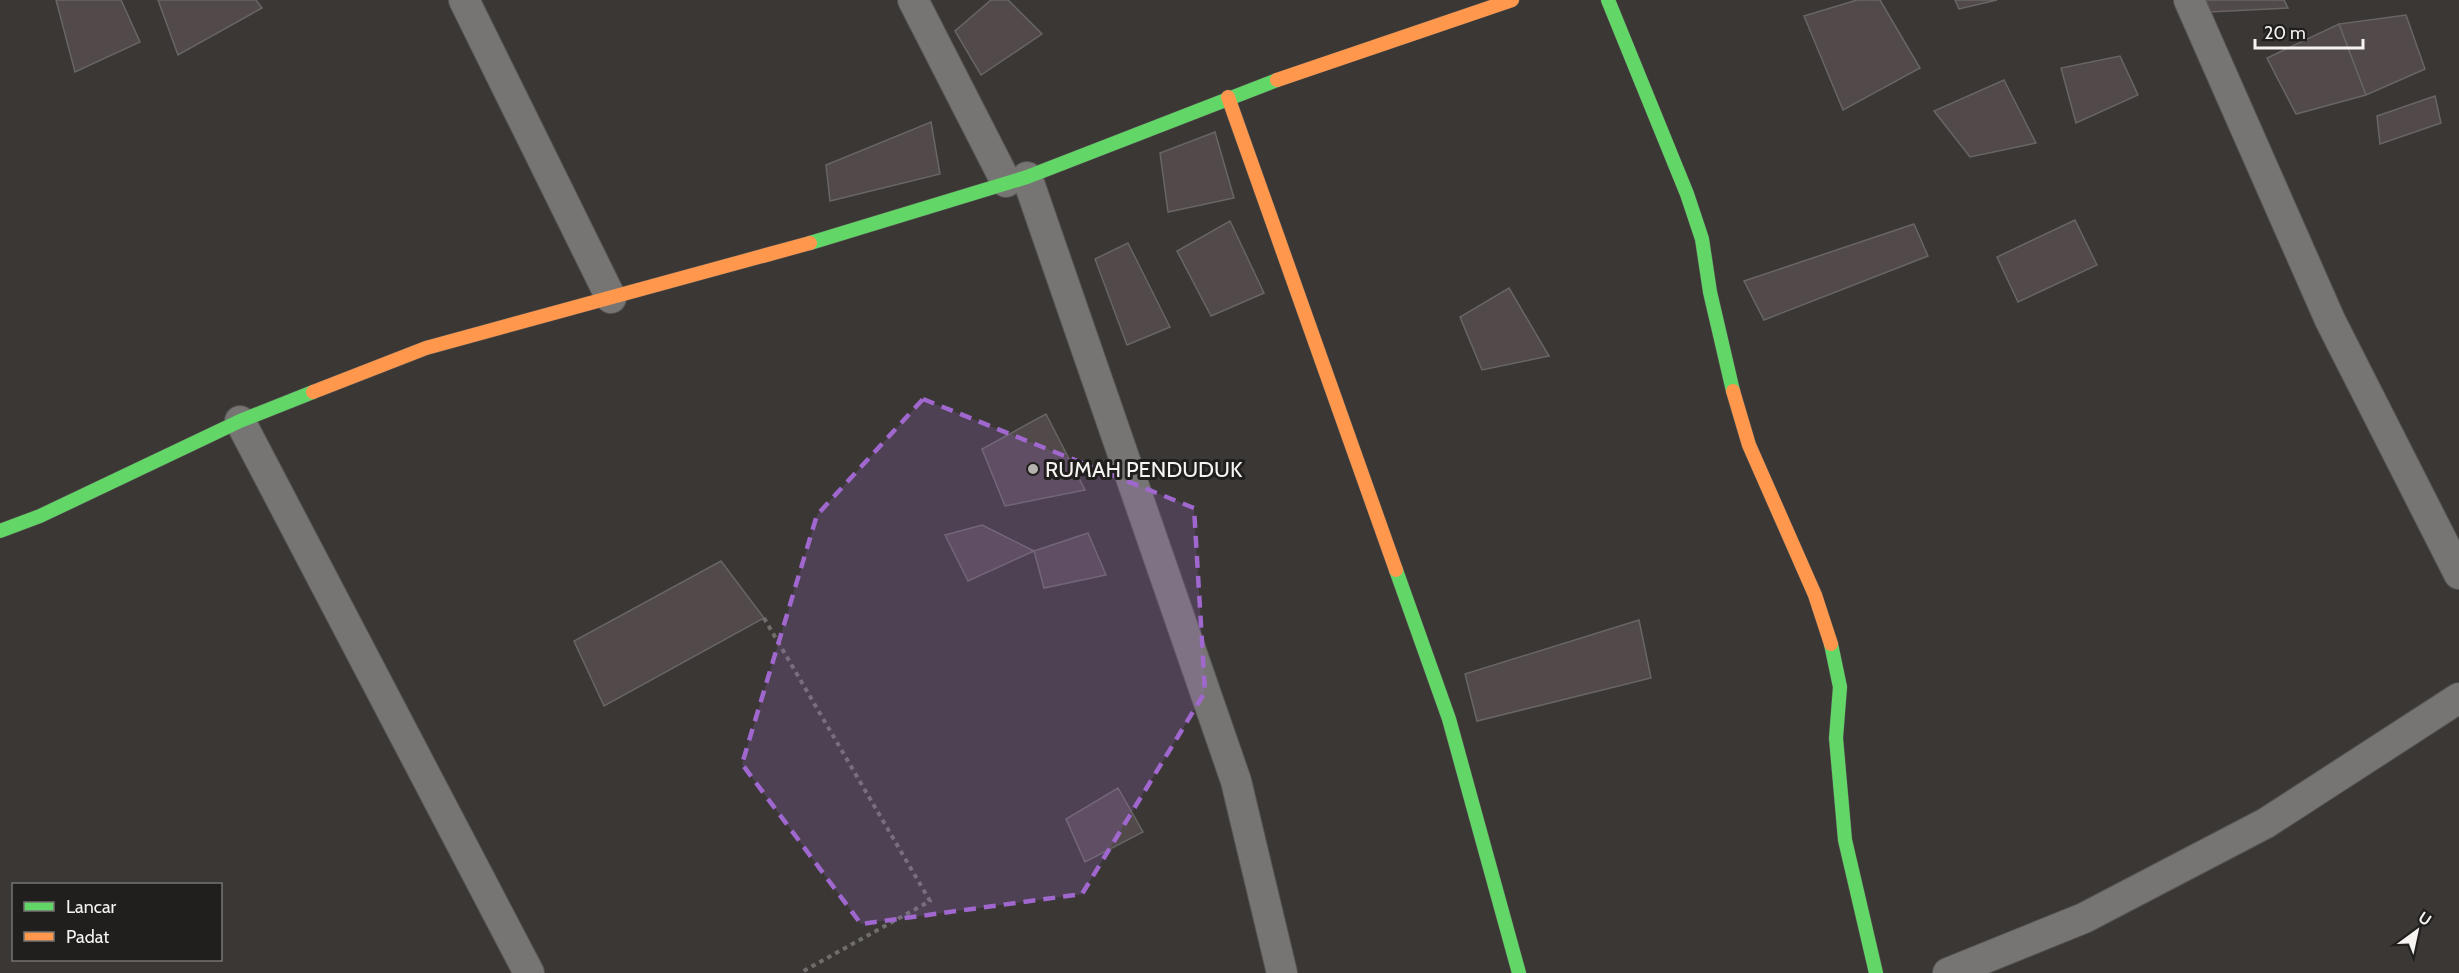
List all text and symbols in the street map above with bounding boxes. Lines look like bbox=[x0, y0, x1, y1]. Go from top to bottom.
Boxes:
scale bar bbox=[2255, 12, 2363, 50]
text: 20 m bbox=[2264, 22, 2306, 44]
place label: RUMAH PENDUDUK bbox=[1045, 456, 1243, 483]
marker: RUMAH PENDUDUK bbox=[1026, 462, 1040, 476]
legend bbox=[12, 883, 222, 961]
text: Lancar bbox=[66, 896, 117, 918]
north arrow bbox=[2387, 901, 2447, 961]
text: U bbox=[2415, 908, 2435, 930]
text: Padat bbox=[66, 926, 109, 948]

